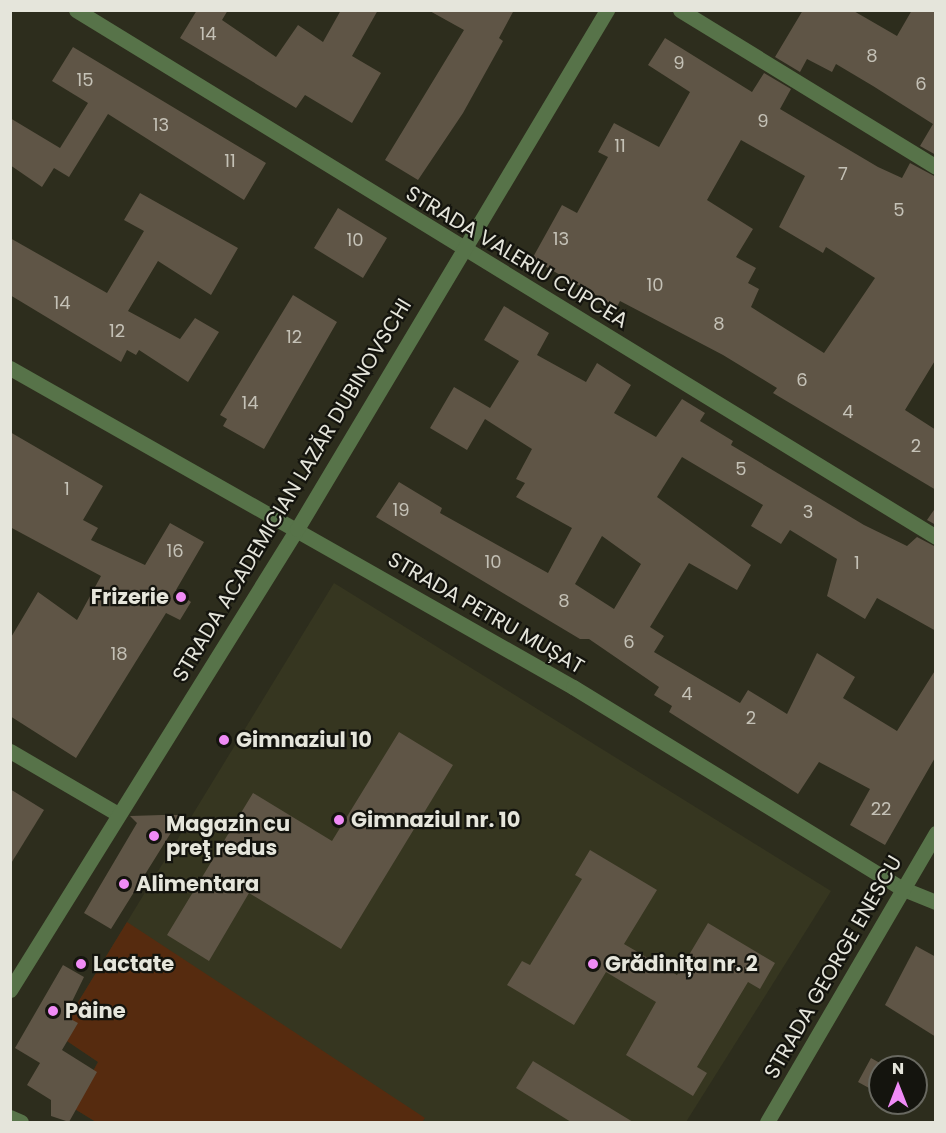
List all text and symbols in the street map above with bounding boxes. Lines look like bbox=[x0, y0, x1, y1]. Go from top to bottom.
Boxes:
house number: 14 bbox=[199, 23, 217, 45]
house number: 8 bbox=[866, 45, 878, 67]
house number: 9 bbox=[673, 52, 685, 74]
house number: 15 bbox=[76, 69, 94, 91]
house number: 6 bbox=[915, 73, 927, 95]
house number: 9 bbox=[757, 110, 769, 132]
house number: 13 bbox=[153, 114, 169, 136]
house number: 11 bbox=[614, 135, 626, 157]
house number: 11 bbox=[224, 150, 236, 172]
house number: 7 bbox=[838, 163, 848, 185]
street label: STRADA VALERIU CUPCEA bbox=[401, 181, 633, 333]
house number: 5 bbox=[893, 199, 905, 221]
house number: 13 bbox=[553, 228, 569, 250]
house number: 10 bbox=[346, 229, 364, 251]
house number: 10 bbox=[646, 274, 664, 296]
house number: 14 bbox=[53, 292, 71, 314]
street label: STRADA ACADEMICIAN LAZĂR DUBINOVSCHI bbox=[167, 294, 417, 686]
house number: 8 bbox=[713, 313, 725, 335]
house number: 12 bbox=[109, 320, 125, 342]
house number: 12 bbox=[286, 326, 302, 348]
house number: 6 bbox=[796, 369, 808, 391]
house number: 14 bbox=[241, 392, 259, 414]
house number: 4 bbox=[842, 401, 854, 423]
house number: 2 bbox=[911, 435, 921, 457]
house number: 5 bbox=[735, 458, 747, 480]
house number: 1 bbox=[64, 478, 70, 500]
house number: 19 bbox=[392, 499, 410, 521]
house number: 3 bbox=[803, 501, 813, 523]
house number: 16 bbox=[166, 540, 184, 562]
street label: STRADA PETRU MUȘAT bbox=[384, 547, 588, 679]
house number: 10 bbox=[484, 551, 502, 573]
house number: 1 bbox=[854, 552, 860, 574]
place label: Frizerie bbox=[91, 584, 169, 610]
marker: Frizerie bbox=[174, 590, 188, 604]
house number: 8 bbox=[558, 590, 570, 612]
house number: 6 bbox=[623, 631, 635, 653]
house number: 18 bbox=[110, 643, 128, 665]
house number: 4 bbox=[681, 683, 693, 705]
house number: 2 bbox=[746, 707, 756, 729]
place label: Gimnaziul 10 bbox=[236, 727, 372, 753]
marker: Gimnaziul 10 bbox=[217, 733, 231, 747]
house number: 22 bbox=[871, 798, 891, 820]
place label: Gimnaziul nr. 10 bbox=[351, 807, 520, 833]
place label: Magazin cu preţ redus bbox=[166, 811, 290, 861]
marker: Gimnaziul nr. 10 bbox=[332, 813, 346, 827]
marker: Magazin cu preţ redus bbox=[147, 829, 161, 843]
street label: STRADA GEORGE ENESCU bbox=[759, 851, 907, 1083]
place label: Alimentara bbox=[136, 871, 259, 897]
marker: Alimentara bbox=[117, 877, 131, 891]
place label: Lactate bbox=[93, 951, 174, 977]
place label: Grădinița nr. 2 bbox=[605, 951, 758, 977]
marker: Lactate bbox=[74, 957, 88, 971]
marker: Grădinița nr. 2 bbox=[586, 957, 600, 971]
place label: Pâine bbox=[65, 998, 126, 1024]
marker: Pâine bbox=[46, 1004, 60, 1018]
north arrow bbox=[868, 1055, 928, 1115]

